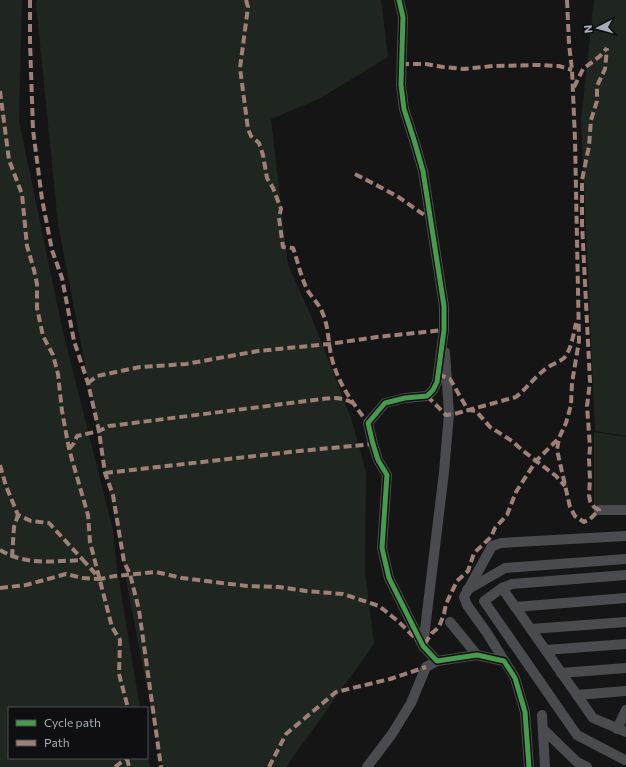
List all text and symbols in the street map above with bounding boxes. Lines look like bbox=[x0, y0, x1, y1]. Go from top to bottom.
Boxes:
north arrow bbox=[578, 8, 618, 48]
text: N bbox=[581, 24, 594, 34]
legend bbox=[8, 707, 148, 759]
text: Cycle path bbox=[44, 715, 101, 729]
text: Path bbox=[44, 735, 70, 749]

